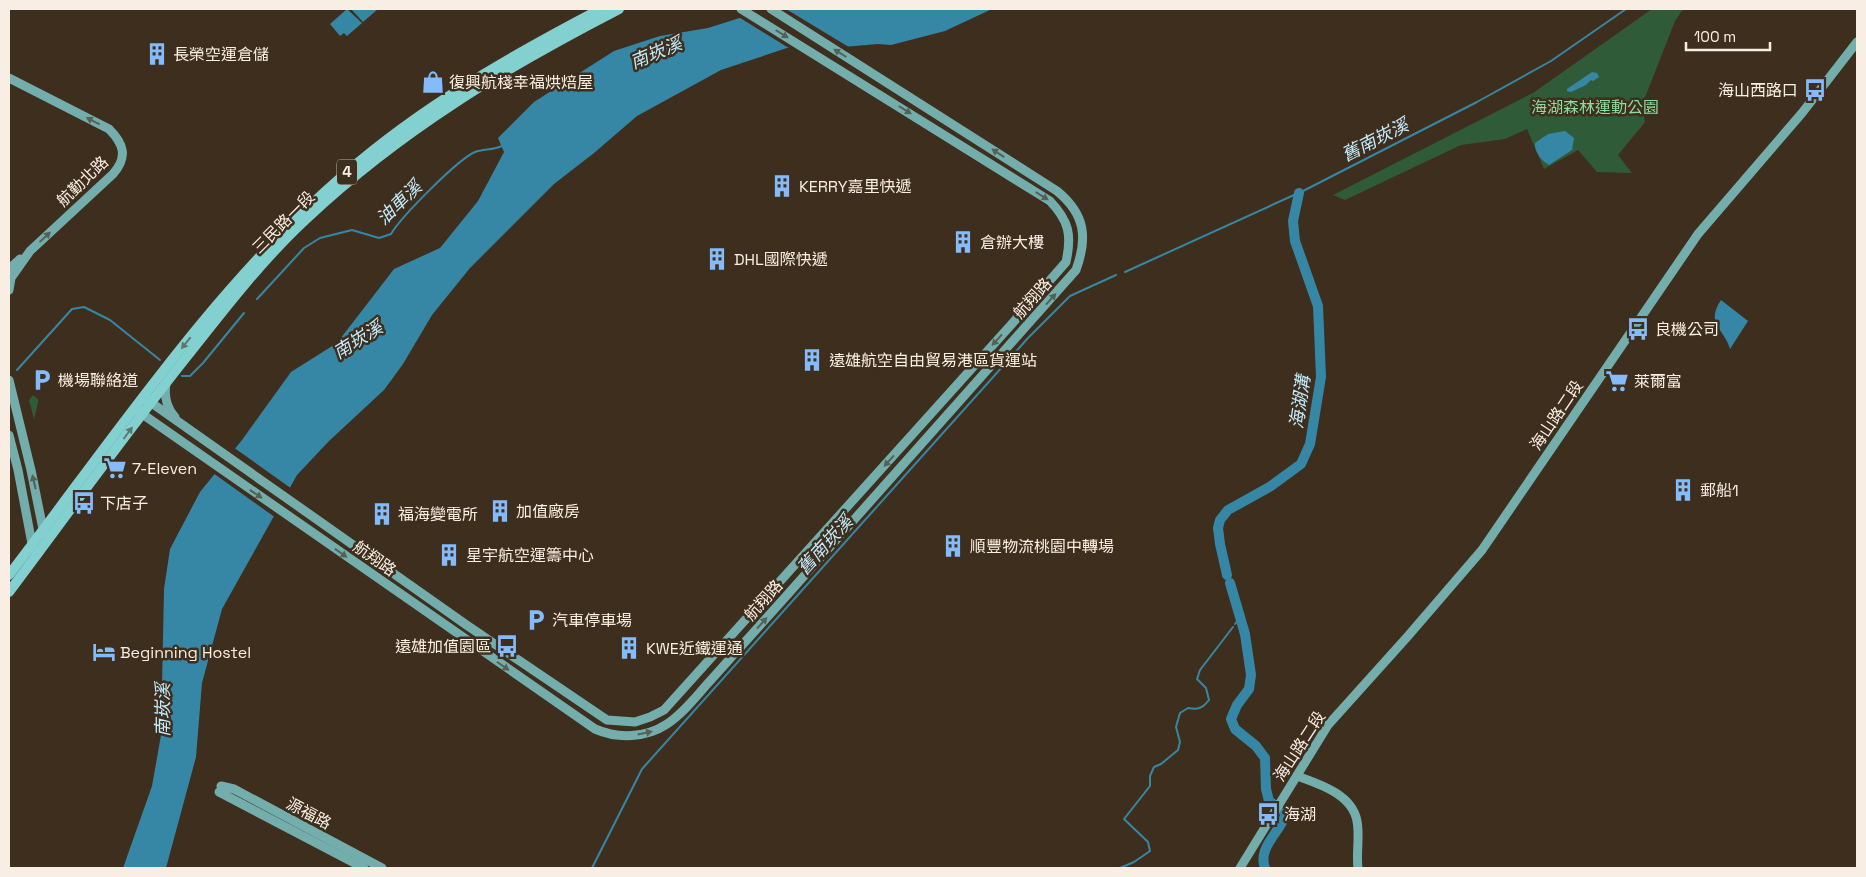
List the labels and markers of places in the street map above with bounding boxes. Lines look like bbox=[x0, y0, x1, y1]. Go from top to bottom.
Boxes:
building icon: 長榮空運倉儲 bbox=[144, 41, 170, 67]
place label: 長榮空運倉儲 bbox=[173, 44, 269, 65]
shop icon: 復興航棧幸福烘焙屋 bbox=[420, 69, 446, 95]
place label: 復興航棧幸福烘焙屋 bbox=[449, 72, 593, 93]
bus stop icon: 海山西路口 bbox=[1802, 77, 1828, 103]
place label: 海山西路口 bbox=[1718, 80, 1798, 101]
building icon: KERRY嘉里快遞 bbox=[769, 173, 795, 199]
place label: KERRY嘉里快遞 bbox=[799, 176, 912, 197]
building icon: 倉辦大樓 bbox=[950, 229, 976, 255]
place label: 倉辦大樓 bbox=[980, 232, 1044, 253]
building icon: DHL國際快遞 bbox=[704, 246, 730, 272]
place label: DHL國際快遞 bbox=[734, 249, 828, 270]
bus stop icon: 良機公司 bbox=[1625, 316, 1651, 342]
place label: 良機公司 bbox=[1655, 319, 1719, 340]
building icon: 遠雄航空自由貿易港區貨運站 bbox=[799, 347, 825, 373]
place label: 遠雄航空自由貿易港區貨運站 bbox=[829, 350, 1037, 371]
parking icon: 機場聯絡道 bbox=[29, 367, 55, 393]
supermarket icon: 萊爾富 bbox=[1604, 368, 1630, 394]
place label: 機場聯絡道 bbox=[58, 370, 138, 391]
place label: 萊爾富 bbox=[1634, 371, 1682, 392]
supermarket icon: 7-Eleven bbox=[102, 455, 128, 481]
place label: 7-Eleven bbox=[132, 458, 197, 479]
building icon: 郵船1 bbox=[1670, 477, 1696, 503]
place label: 郵船1 bbox=[1700, 480, 1739, 501]
bus stop icon: 下店子 bbox=[71, 490, 97, 516]
place label: 下店子 bbox=[100, 493, 148, 514]
building icon: 加值廠房 bbox=[487, 498, 513, 524]
building icon: 福海變電所 bbox=[369, 501, 395, 527]
place label: 加值廠房 bbox=[516, 501, 580, 522]
place label: 福海變電所 bbox=[398, 504, 478, 525]
building icon: 順豐物流桃園中轉場 bbox=[940, 533, 966, 559]
place label: 順豐物流桃園中轉場 bbox=[970, 536, 1114, 557]
building icon: 星宇航空運籌中心 bbox=[436, 542, 462, 568]
place label: 星宇航空運籌中心 bbox=[466, 545, 594, 566]
parking icon: 汽車停車場 bbox=[523, 607, 549, 633]
place label: 汽車停車場 bbox=[552, 610, 632, 631]
bus stop icon: 遠雄加值園區 bbox=[494, 633, 520, 659]
building icon: KWE近鐵運通 bbox=[616, 635, 642, 661]
place label: 遠雄加值園區 bbox=[395, 636, 491, 657]
place label: KWE近鐵運通 bbox=[646, 638, 743, 659]
hotel icon: Beginning Hostel bbox=[91, 639, 117, 665]
place label: Beginning Hostel bbox=[120, 642, 251, 663]
bus stop icon: 海湖 bbox=[1255, 801, 1281, 827]
place label: 海湖 bbox=[1284, 804, 1316, 825]

